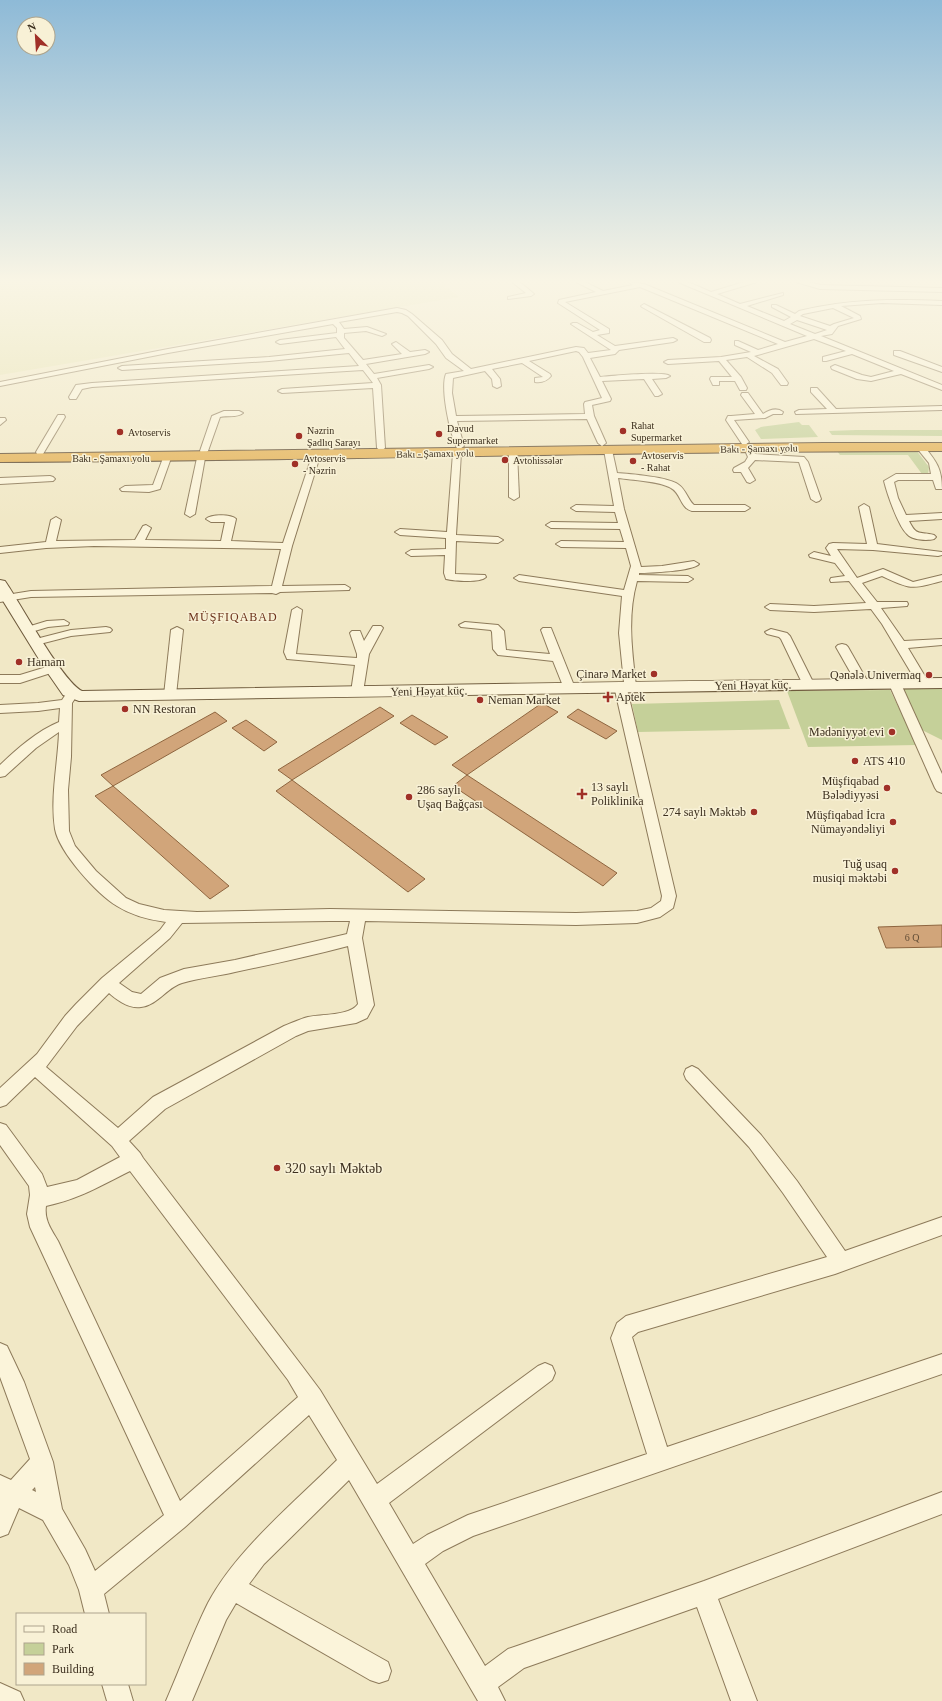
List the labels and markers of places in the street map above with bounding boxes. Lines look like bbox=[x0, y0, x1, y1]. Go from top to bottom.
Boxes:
place label: Rahat Supermarket bbox=[631, 420, 682, 443]
place label: Davud Supermarket bbox=[447, 423, 498, 446]
place label: Nəzrin Şadlıq Sarayı bbox=[307, 425, 361, 448]
marker: Rahat Supermarket bbox=[618, 426, 628, 436]
marker: Avtoservis bbox=[115, 427, 125, 437]
place label: Avtoservis bbox=[128, 427, 171, 438]
marker: Davud Supermarket bbox=[434, 429, 444, 439]
marker: Nəzrin Şadlıq Sarayı bbox=[294, 431, 304, 441]
place label: Avtoservis - Rahat bbox=[641, 450, 684, 473]
place label: Avtoservis - Nəzrin bbox=[303, 453, 346, 476]
marker: Avtohissələr bbox=[500, 455, 510, 465]
place label: Avtohissələr bbox=[513, 455, 563, 466]
marker: Avtoservis - Rahat bbox=[628, 456, 638, 466]
marker: Avtoservis - Nəzrin bbox=[290, 459, 300, 469]
place label: Hamam bbox=[27, 655, 66, 669]
marker: Hamam bbox=[14, 657, 24, 667]
place label: Çinarə Market bbox=[576, 667, 647, 681]
place label: Qənələ Univermaq bbox=[830, 668, 921, 682]
marker: Çinarə Market bbox=[649, 669, 659, 679]
marker: Qənələ Univermaq bbox=[924, 670, 934, 680]
place label: Aptek bbox=[616, 690, 645, 704]
marker: Aptek bbox=[603, 692, 613, 702]
place label: Neman Market bbox=[488, 693, 561, 707]
marker: Neman Market bbox=[475, 695, 485, 705]
place label: NN Restoran bbox=[133, 702, 196, 716]
marker: NN Restoran bbox=[120, 704, 130, 714]
place label: Mədəniyyət evi bbox=[809, 725, 885, 739]
marker: Mədəniyyət evi bbox=[887, 727, 897, 737]
place label: ATS 410 bbox=[863, 754, 905, 768]
marker: ATS 410 bbox=[850, 756, 860, 766]
place label: Müşfiqabad Bələdiyyəsi bbox=[822, 774, 880, 802]
place label: 13 saylı Poliklinika bbox=[591, 780, 644, 808]
place label: 286 saylı Uşaq Bağçası bbox=[417, 783, 483, 811]
marker: Müşfiqabad Bələdiyyəsi bbox=[882, 783, 892, 793]
marker: 13 saylı Poliklinika bbox=[576, 788, 588, 800]
marker: 286 saylı Uşaq Bağçası bbox=[404, 792, 414, 802]
place label: 274 saylı Məktəb bbox=[663, 805, 746, 819]
marker: 274 saylı Məktəb bbox=[749, 807, 759, 817]
place label: Müşfiqabad İcra Nümayəndəliyi bbox=[806, 808, 886, 836]
marker: Müşfiqabad İcra Nümayəndəliyi bbox=[888, 817, 898, 827]
place label: Tuğ usaq musiqi məktəbi bbox=[813, 857, 888, 885]
marker: Tuğ usaq musiqi məktəbi bbox=[890, 866, 900, 876]
place label: 320 saylı Məktəb bbox=[285, 1161, 382, 1176]
marker: 320 saylı Məktəb bbox=[272, 1163, 282, 1173]

